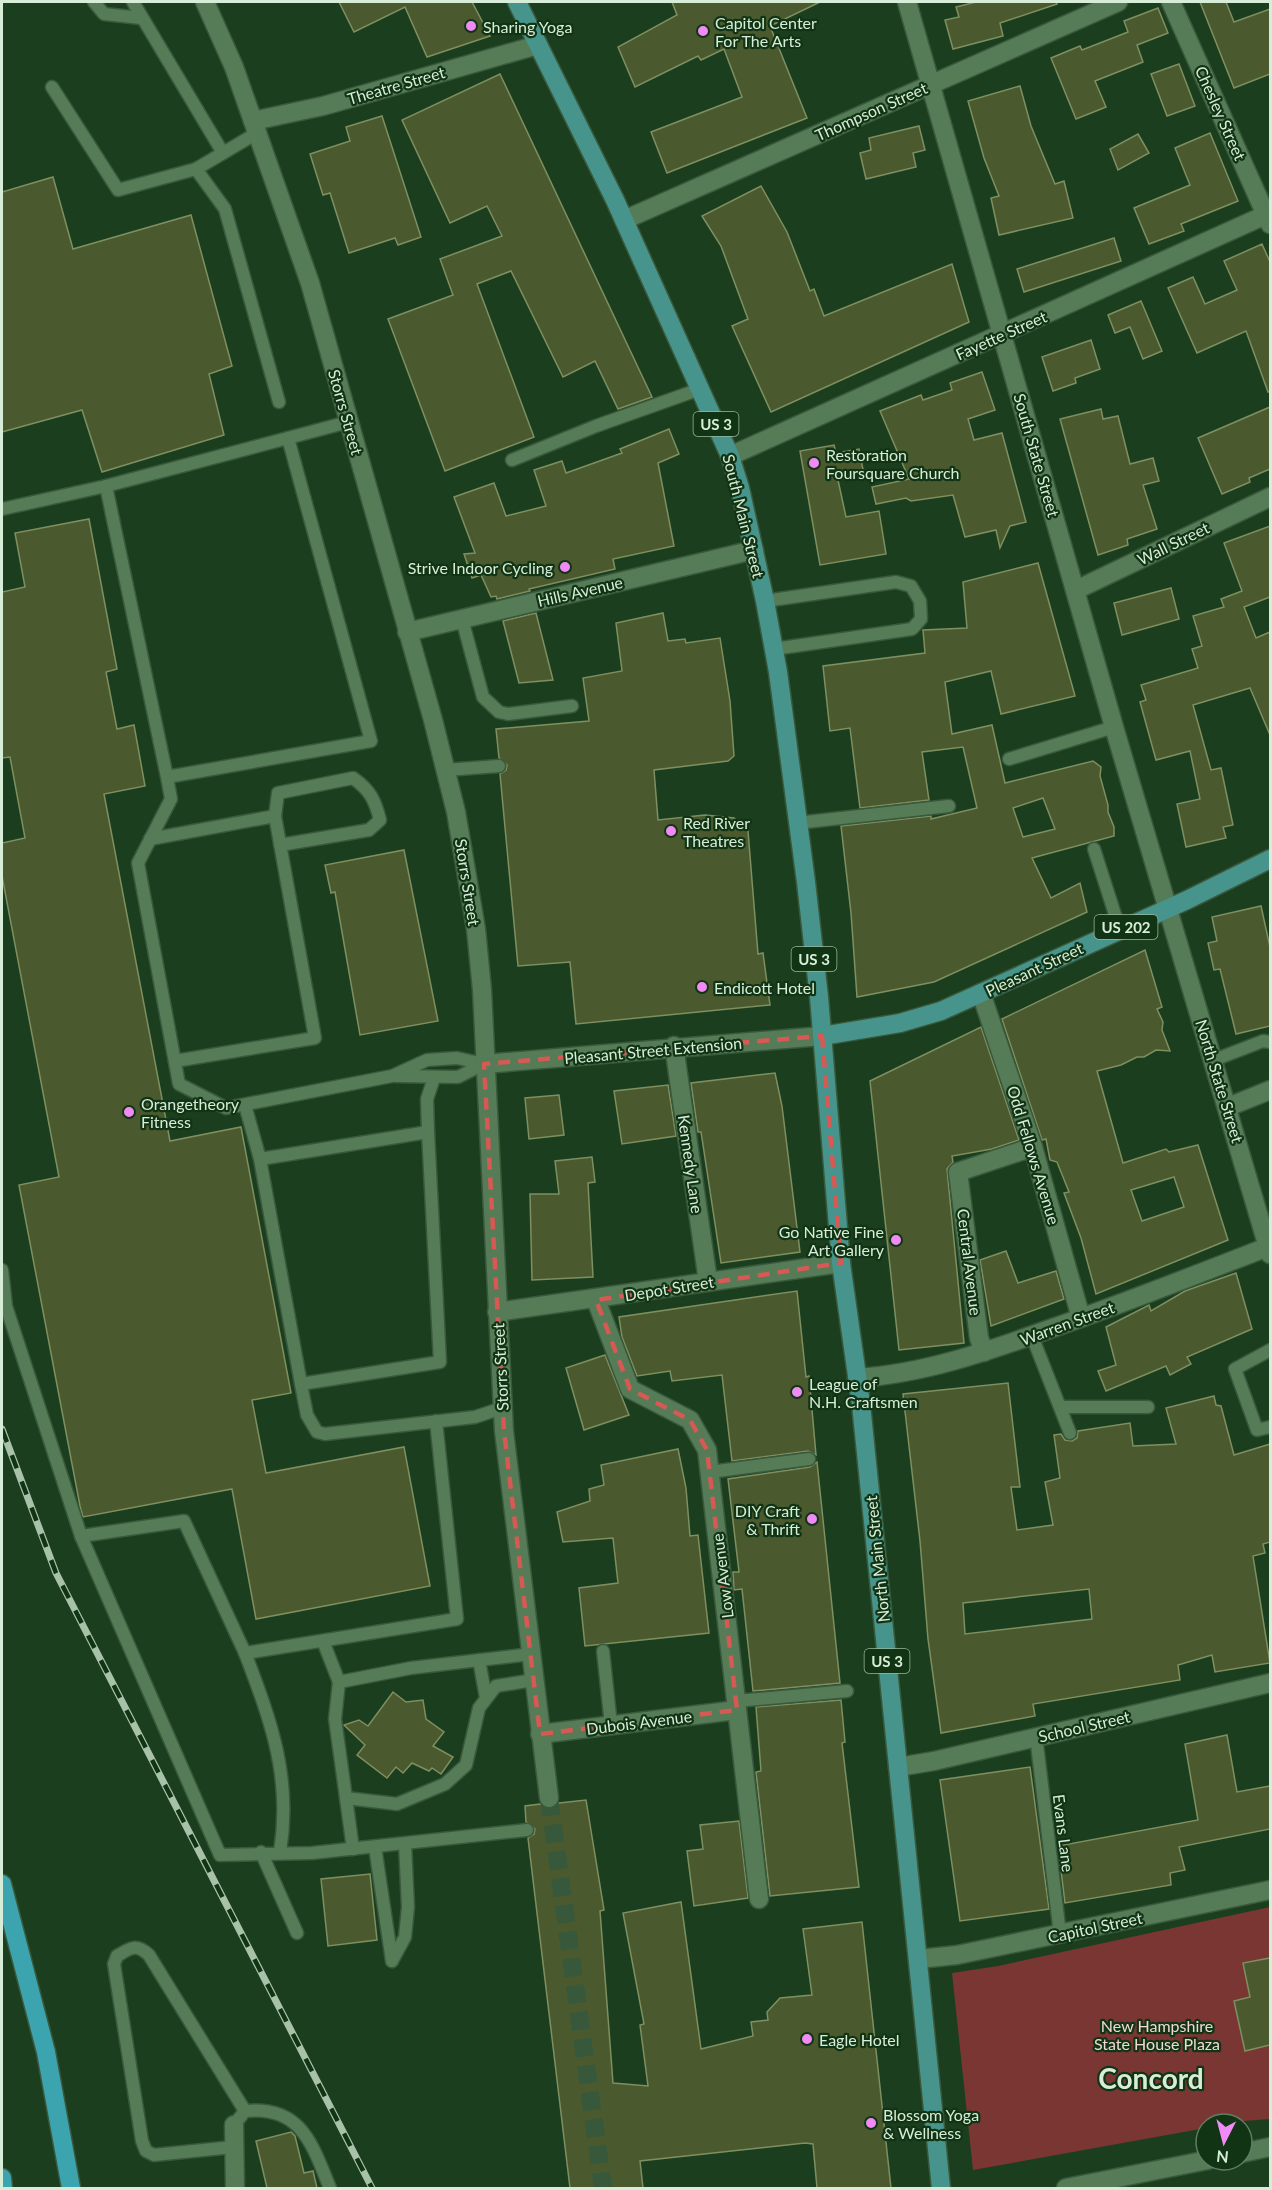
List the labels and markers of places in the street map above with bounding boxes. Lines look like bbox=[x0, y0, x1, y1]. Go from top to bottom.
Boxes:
place label: Capitol Center For The Arts bbox=[715, 13, 817, 50]
place label: Sharing Yoga bbox=[483, 17, 572, 36]
marker: Sharing Yoga bbox=[464, 19, 478, 33]
marker: Capitol Center For The Arts bbox=[696, 24, 710, 38]
place label: Restoration Foursquare Church bbox=[826, 445, 960, 482]
marker: Restoration Foursquare Church bbox=[807, 456, 821, 470]
place label: Strive Indoor Cycling bbox=[408, 558, 553, 577]
marker: Strive Indoor Cycling bbox=[558, 560, 572, 574]
place label: Red River Theatres bbox=[683, 813, 750, 850]
marker: Red River Theatres bbox=[664, 824, 678, 838]
place label: Endicott Hotel bbox=[714, 978, 815, 997]
marker: Endicott Hotel bbox=[695, 980, 709, 994]
place label: Orangetheory Fitness bbox=[141, 1094, 240, 1131]
marker: Orangetheory Fitness bbox=[122, 1105, 136, 1119]
place label: Go Native Fine Art Gallery bbox=[779, 1222, 885, 1259]
marker: Go Native Fine Art Gallery bbox=[889, 1233, 903, 1247]
place label: League of N.H. Craftsmen bbox=[809, 1374, 918, 1411]
marker: League of N.H. Craftsmen bbox=[790, 1385, 804, 1399]
place label: DIY Craft & Thrift bbox=[735, 1501, 800, 1538]
marker: DIY Craft & Thrift bbox=[805, 1512, 819, 1526]
place label: Eagle Hotel bbox=[819, 2030, 900, 2049]
marker: Eagle Hotel bbox=[800, 2032, 814, 2046]
place label: Blossom Yoga & Wellness bbox=[883, 2105, 979, 2142]
marker: Blossom Yoga & Wellness bbox=[864, 2116, 878, 2130]

